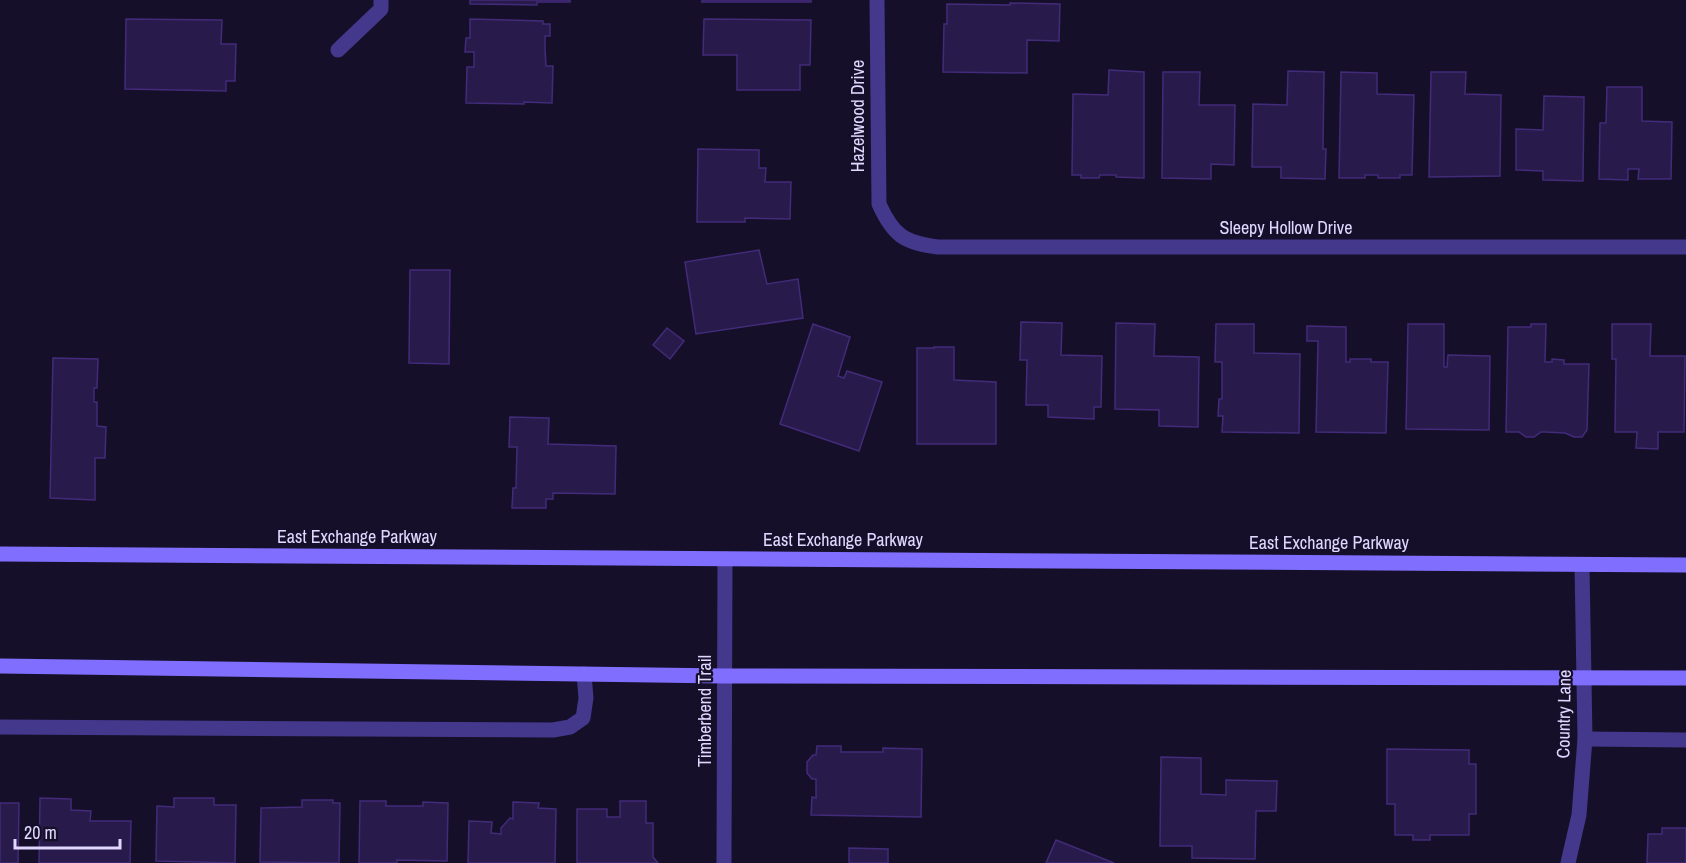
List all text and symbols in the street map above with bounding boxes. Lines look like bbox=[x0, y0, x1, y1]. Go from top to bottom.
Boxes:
street label: Hazelwood Drive bbox=[845, 60, 870, 172]
street label: Sleepy Hollow Drive bbox=[1220, 215, 1352, 240]
street label: East Exchange Parkway bbox=[277, 524, 438, 549]
street label: East Exchange Parkway bbox=[763, 527, 924, 552]
street label: East Exchange Parkway bbox=[1249, 530, 1410, 555]
street label: Timberbend Trail bbox=[692, 655, 717, 767]
street label: Country Lane bbox=[1550, 669, 1577, 759]
scale bar bbox=[15, 812, 120, 850]
text: 20 m bbox=[24, 820, 57, 845]

